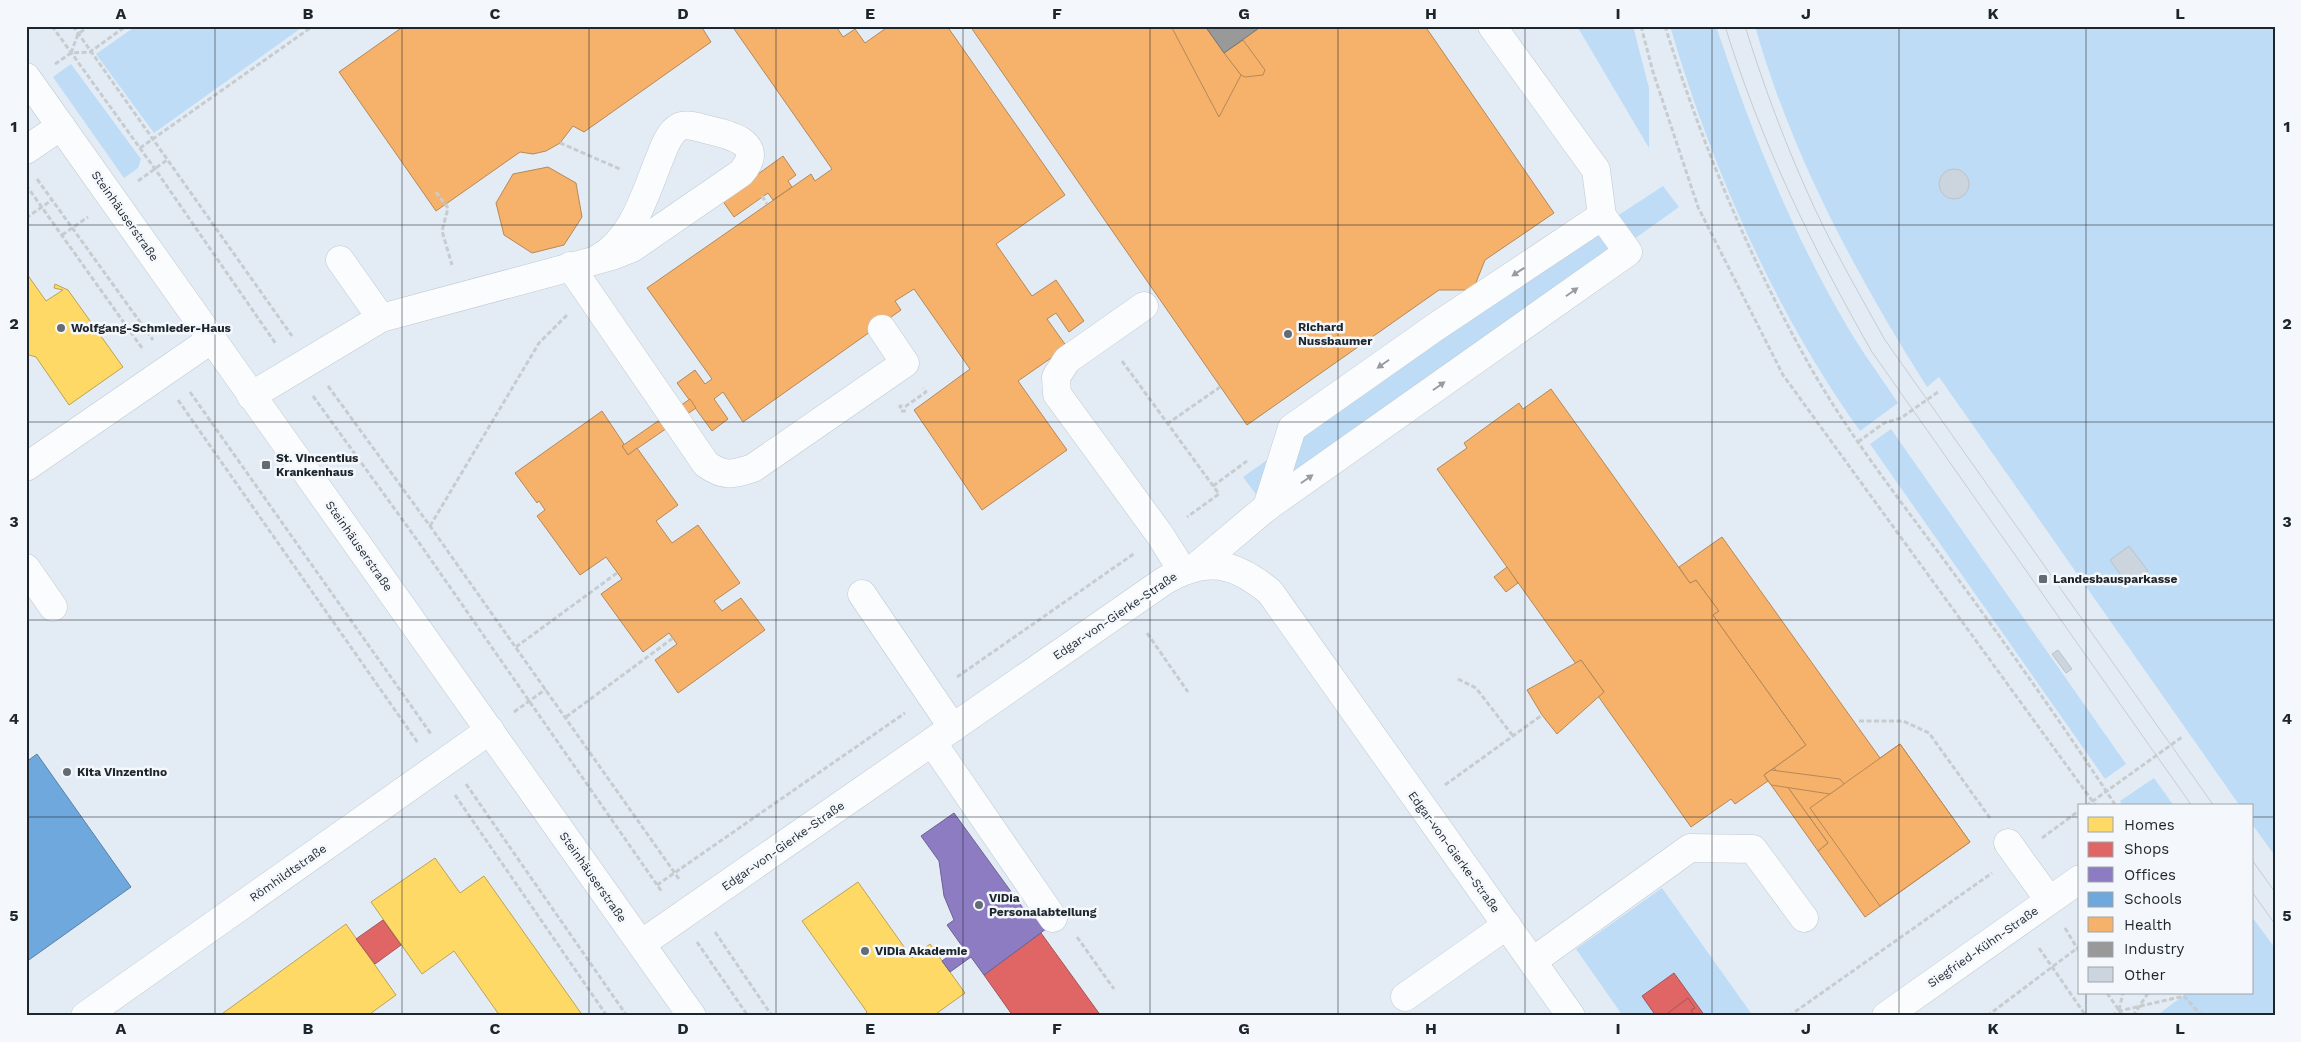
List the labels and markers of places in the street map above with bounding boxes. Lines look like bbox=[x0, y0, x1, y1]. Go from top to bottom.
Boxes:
place label: Richard Nussbaumer bbox=[1298, 320, 1373, 348]
place label: Wolfgang-Schmieder-Haus bbox=[71, 321, 232, 335]
marker: Wolfgang-Schmieder-Haus bbox=[55, 322, 67, 334]
marker: Richard Nussbaumer bbox=[1282, 328, 1294, 340]
place label: St. Vincentius Krankenhaus bbox=[276, 451, 359, 479]
marker: St. Vincentius Krankenhaus bbox=[260, 459, 272, 471]
place label: Landesbausparkasse bbox=[2053, 572, 2177, 586]
marker: Landesbausparkasse bbox=[2037, 573, 2049, 585]
place label: Kita Vinzentino bbox=[77, 765, 167, 779]
marker: Kita Vinzentino bbox=[61, 766, 73, 778]
place label: ViDia Personalabteilung bbox=[989, 891, 1097, 919]
marker: ViDia Personalabteilung bbox=[973, 899, 985, 911]
place label: ViDia Akademie bbox=[875, 944, 967, 958]
marker: ViDia Akademie bbox=[859, 945, 871, 957]

